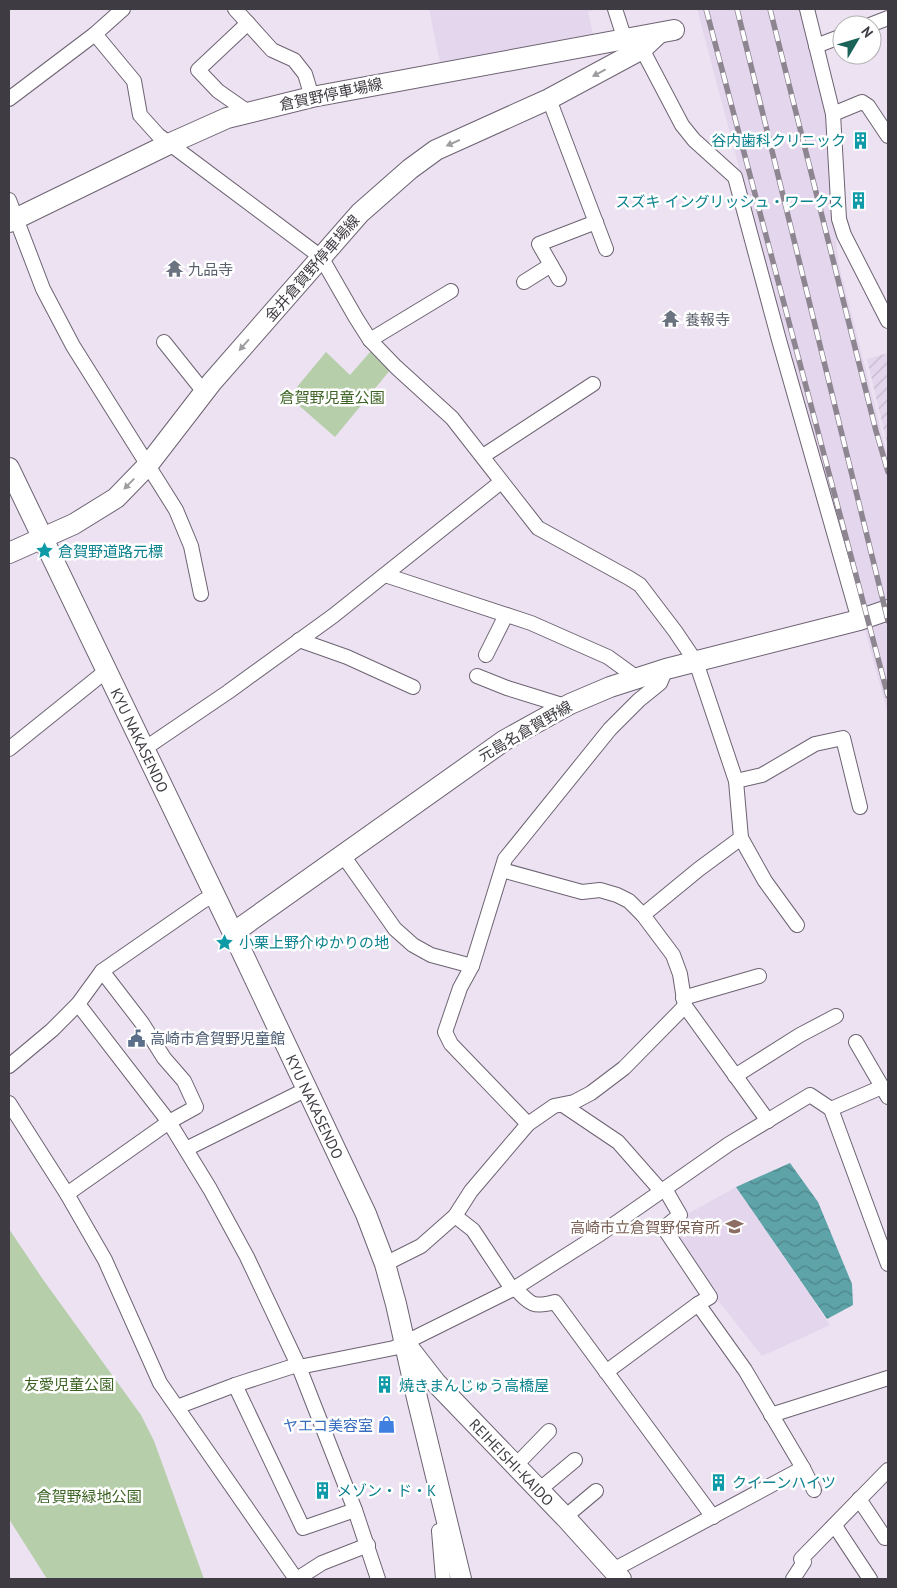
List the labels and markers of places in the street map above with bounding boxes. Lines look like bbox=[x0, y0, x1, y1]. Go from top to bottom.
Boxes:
building icon: 谷内歯科クリニック bbox=[850, 130, 870, 150]
place label: 谷内歯科クリニック bbox=[711, 131, 846, 150]
building icon: スズキ イングリッシュ・ワークス bbox=[848, 191, 868, 211]
place label: スズキ イングリッシュ・ワークス bbox=[615, 192, 844, 211]
temple icon: 九品寺 bbox=[164, 259, 184, 279]
place label: 九品寺 bbox=[188, 260, 233, 279]
temple icon: 養報寺 bbox=[661, 309, 681, 329]
place label: 養報寺 bbox=[685, 310, 730, 329]
place icon: 倉賀野道路元標 bbox=[34, 541, 54, 561]
place label: 倉賀野道路元標 bbox=[58, 542, 163, 561]
place icon: 小栗上野介ゆかりの地 bbox=[215, 932, 235, 952]
place label: 小栗上野介ゆかりの地 bbox=[239, 933, 389, 952]
public building icon: 高崎市倉賀野児童館 bbox=[126, 1028, 146, 1048]
place label: 高崎市倉賀野児童館 bbox=[150, 1029, 285, 1048]
school or university icon: 高崎市立倉賀野保育所 bbox=[724, 1217, 744, 1237]
place label: 高崎市立倉賀野保育所 bbox=[570, 1218, 720, 1237]
building icon: 焼きまんじゅう高橋屋 bbox=[375, 1375, 395, 1395]
place label: 焼きまんじゅう高橋屋 bbox=[399, 1376, 549, 1395]
shop icon: ヤエコ美容室 bbox=[377, 1415, 397, 1435]
place label: ヤエコ美容室 bbox=[283, 1416, 373, 1435]
building icon: クイーンハイツ bbox=[708, 1472, 728, 1492]
place label: クイーンハイツ bbox=[732, 1473, 836, 1492]
building icon: メゾン・ド・K bbox=[313, 1480, 333, 1500]
place label: メゾン・ド・K bbox=[337, 1481, 436, 1500]

